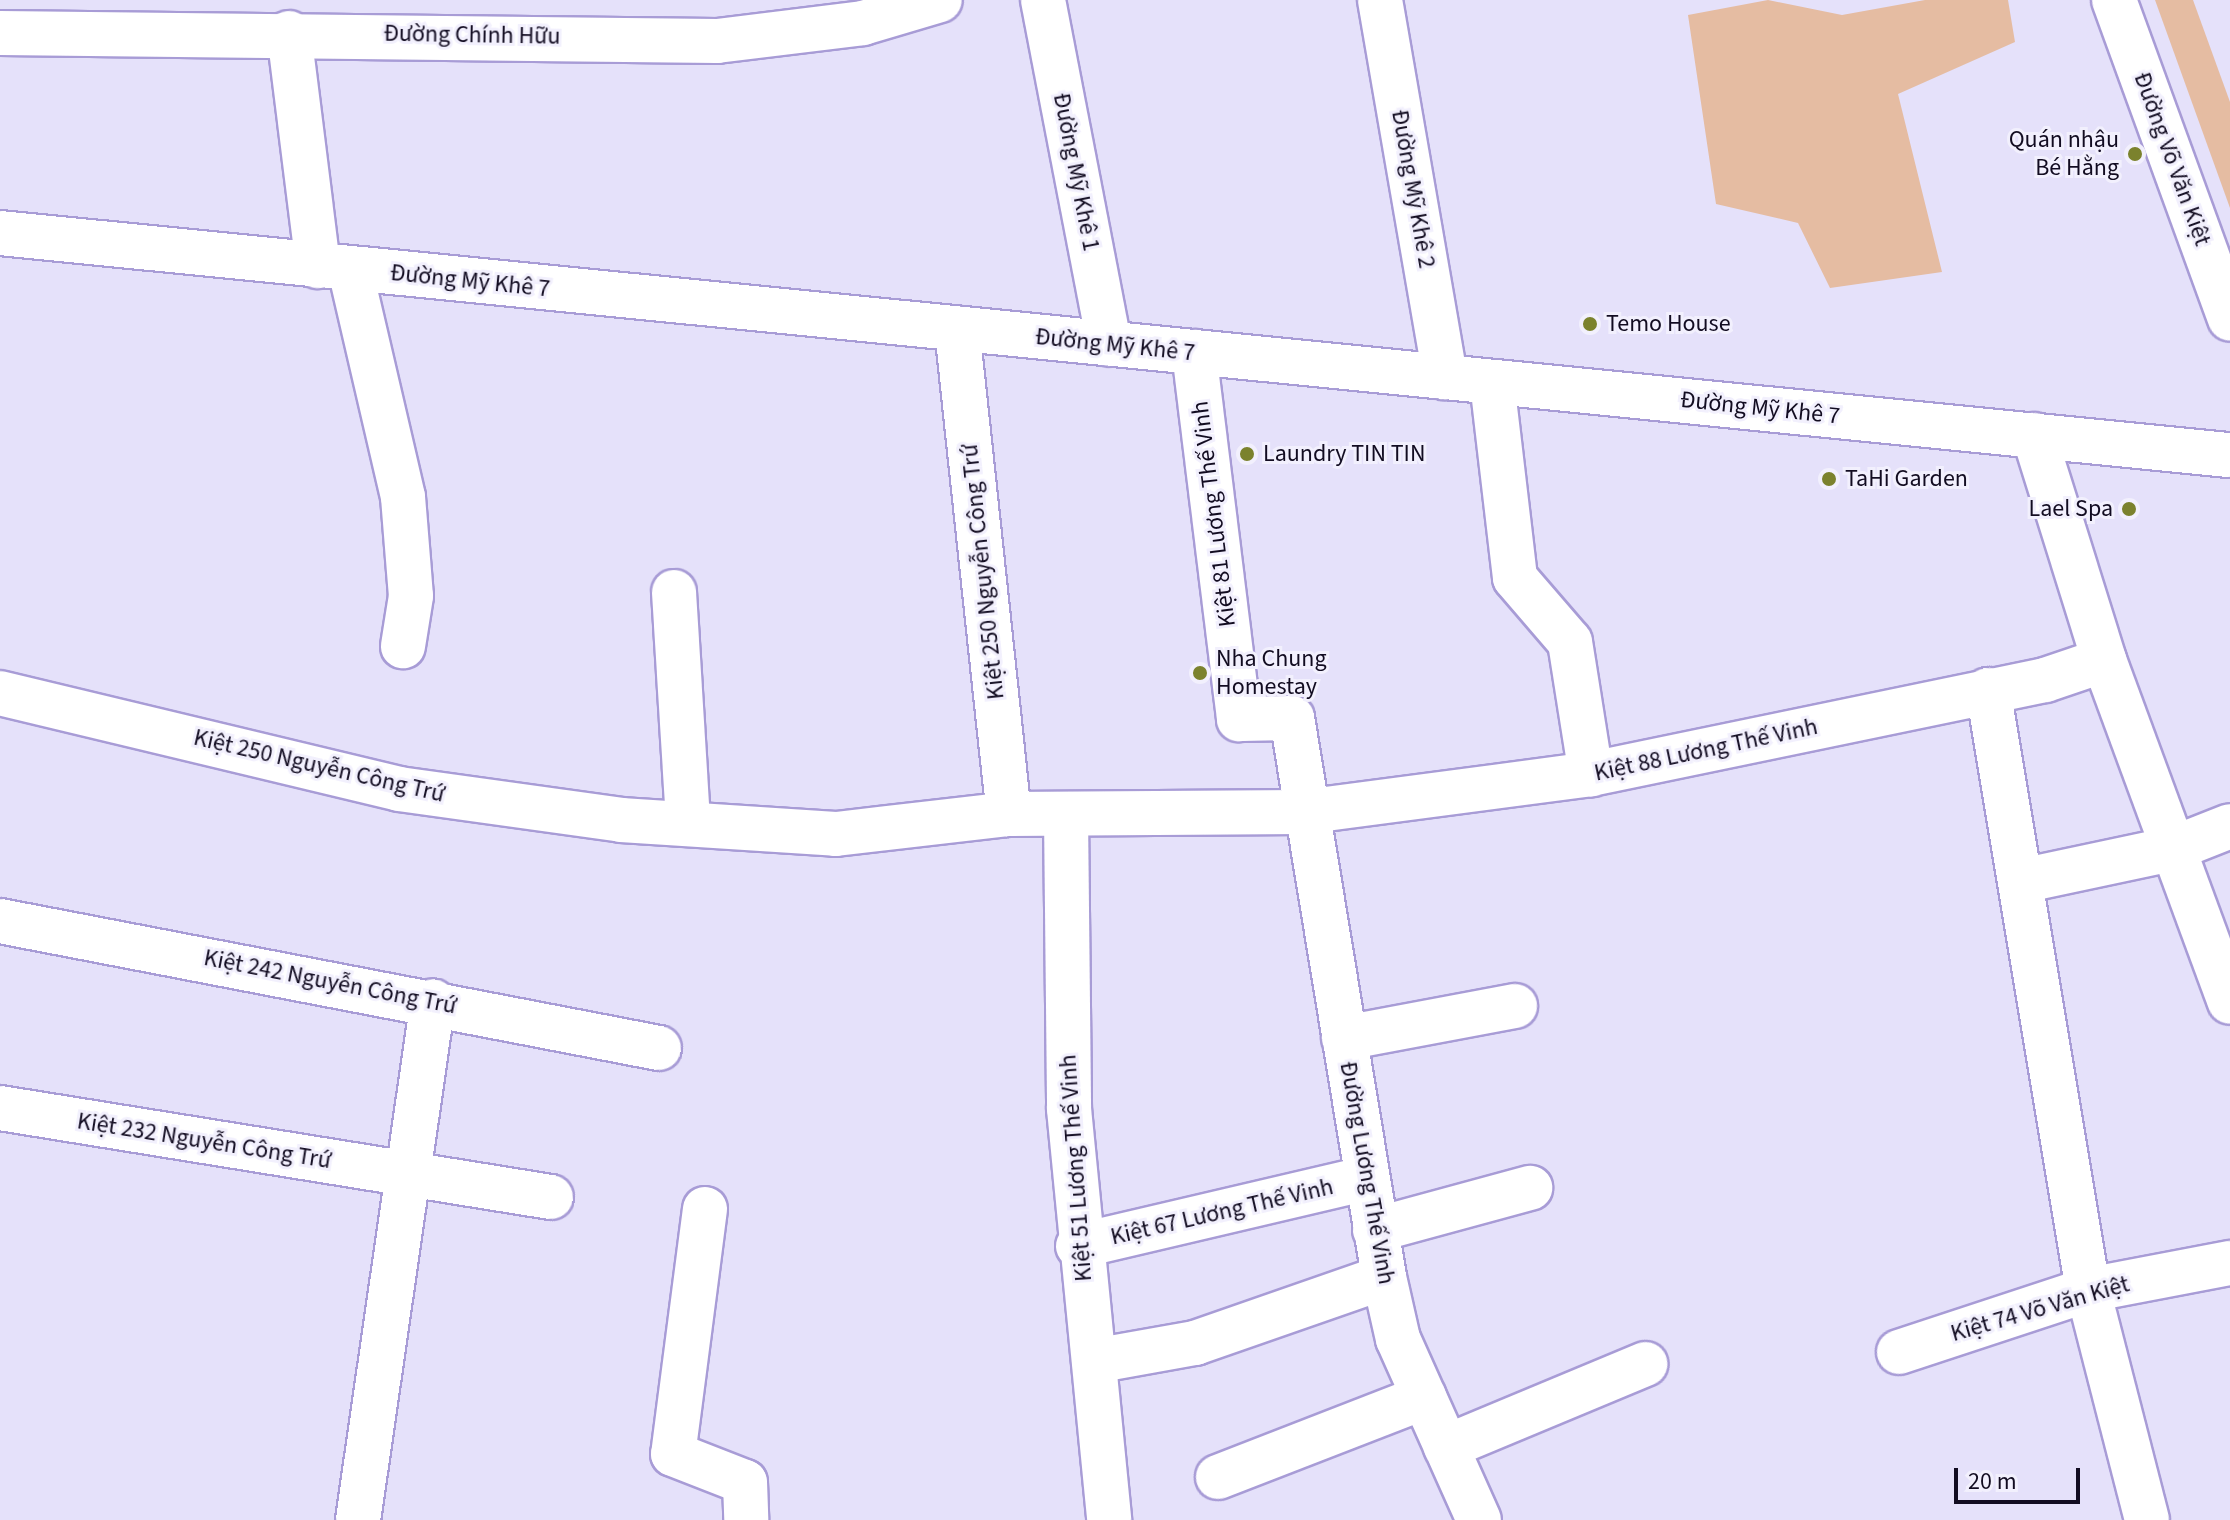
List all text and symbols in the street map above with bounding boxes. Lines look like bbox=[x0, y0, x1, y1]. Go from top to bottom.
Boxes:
street label: Đường Chính Hữu bbox=[383, 19, 561, 51]
street label: Đường Võ Văn Kiệt bbox=[2127, 68, 2217, 250]
street label: Đường Mỹ Khê 1 bbox=[1047, 91, 1105, 253]
street label: Đường Mỹ Khê 2 bbox=[1385, 108, 1441, 270]
place label: Quán nhậu Bé Hằng bbox=[2009, 126, 2119, 182]
marker: Quán nhậu Bé Hằng bbox=[2126, 145, 2144, 163]
street label: Đường Mỹ Khê 7 bbox=[389, 258, 551, 304]
place label: Temo House bbox=[1606, 310, 1731, 338]
marker: Temo House bbox=[1581, 315, 1599, 333]
street label: Đường Mỹ Khê 7 bbox=[1034, 322, 1196, 368]
street label: Đường Mỹ Khê 7 bbox=[1679, 385, 1841, 431]
street label: Kiệt 81 Lương Thế Vinh bbox=[1186, 399, 1242, 629]
place label: Laundry TIN TIN bbox=[1263, 440, 1425, 468]
street label: Kiệt 250 Nguyễn Công Trứ bbox=[955, 443, 1011, 701]
marker: Laundry TIN TIN bbox=[1238, 445, 1256, 463]
place label: TaHi Garden bbox=[1845, 465, 1968, 493]
marker: TaHi Garden bbox=[1820, 470, 1838, 488]
place label: Lael Spa bbox=[2029, 495, 2113, 523]
marker: Lael Spa bbox=[2120, 500, 2138, 518]
place label: Nha Chung Homestay bbox=[1216, 645, 1327, 701]
marker: Nha Chung Homestay bbox=[1191, 664, 1209, 682]
street label: Kiệt 88 Lương Thế Vinh bbox=[1592, 712, 1820, 788]
street label: Kiệt 250 Nguyễn Công Trứ bbox=[191, 723, 447, 809]
street label: Kiệt 242 Nguyễn Công Trứ bbox=[201, 943, 459, 1021]
street label: Kiệt 51 Lương Thế Vinh bbox=[1054, 1053, 1098, 1283]
street label: Đường Lương Thế Vinh bbox=[1333, 1059, 1401, 1287]
street label: Kiệt 232 Nguyễn Công Trứ bbox=[75, 1107, 333, 1175]
street label: Kiệt 67 Lương Thế Vinh bbox=[1108, 1172, 1336, 1252]
street label: Kiệt 74 Võ Văn Kiệt bbox=[1947, 1270, 2133, 1348]
scale bar bbox=[1958, 1452, 2084, 1502]
text: 20 m bbox=[1968, 1464, 2017, 1499]

